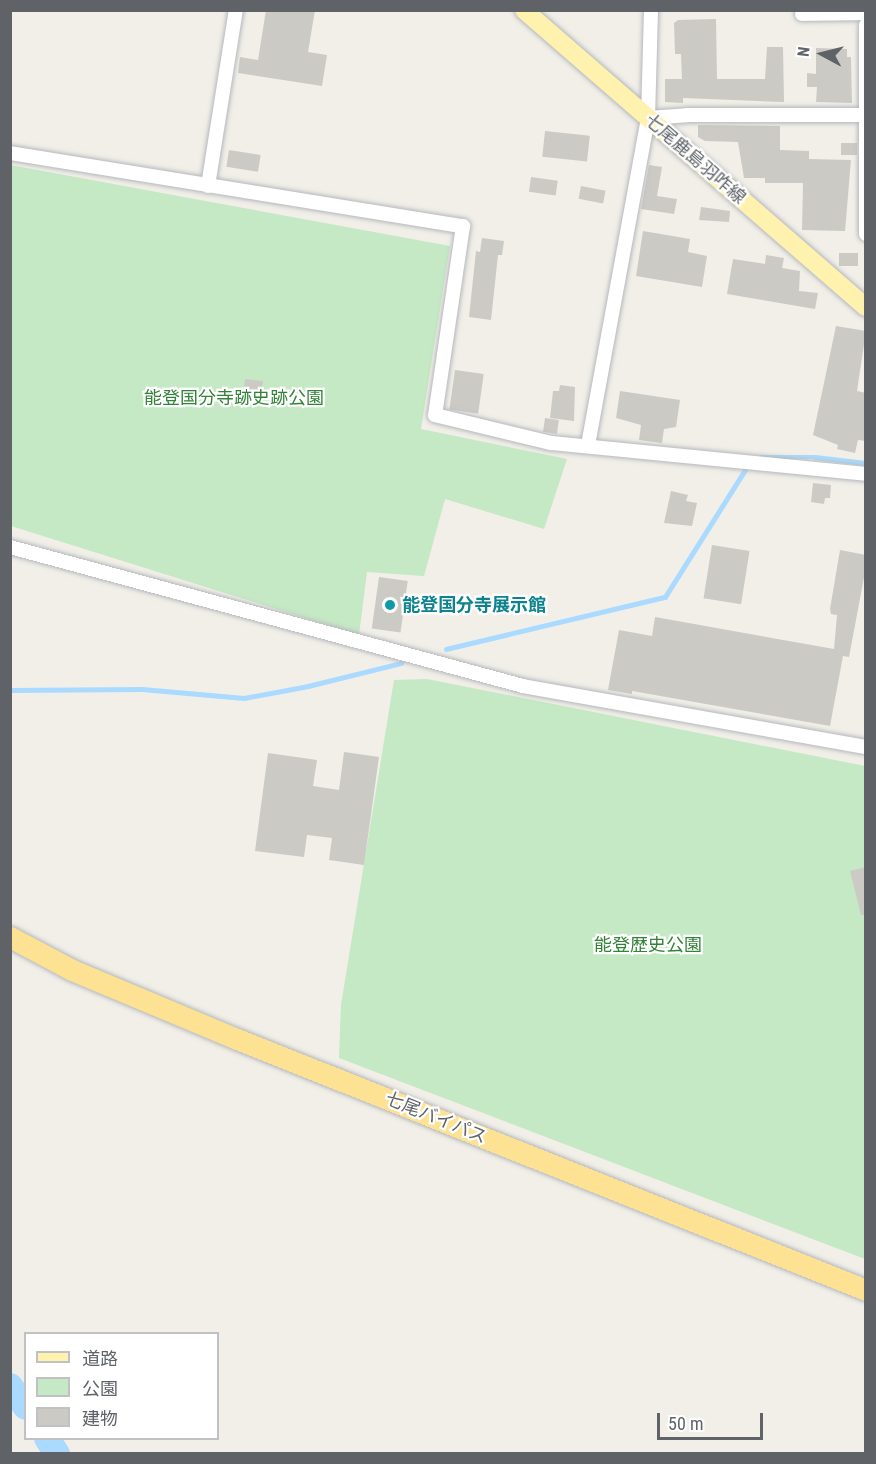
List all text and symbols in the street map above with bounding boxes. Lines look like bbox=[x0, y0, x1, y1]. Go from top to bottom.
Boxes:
north arrow bbox=[792, 24, 852, 84]
text: N bbox=[794, 46, 814, 58]
street label: 七尾鹿島羽咋線 bbox=[640, 110, 750, 208]
park label: 能登国分寺跡史跡公園 bbox=[144, 387, 324, 409]
place label: 能登国分寺展示館 bbox=[402, 594, 546, 616]
marker: 能登国分寺展示館 bbox=[383, 598, 397, 612]
park label: 能登歴史公園 bbox=[594, 934, 702, 956]
street label: 七尾バイパス bbox=[382, 1088, 490, 1148]
legend bbox=[24, 1332, 219, 1440]
text: 道路 bbox=[82, 1348, 118, 1369]
text: 公園 bbox=[82, 1378, 118, 1399]
scale bar bbox=[660, 1401, 766, 1439]
text: 建物 bbox=[82, 1408, 118, 1429]
text: 50 m bbox=[668, 1413, 703, 1434]

